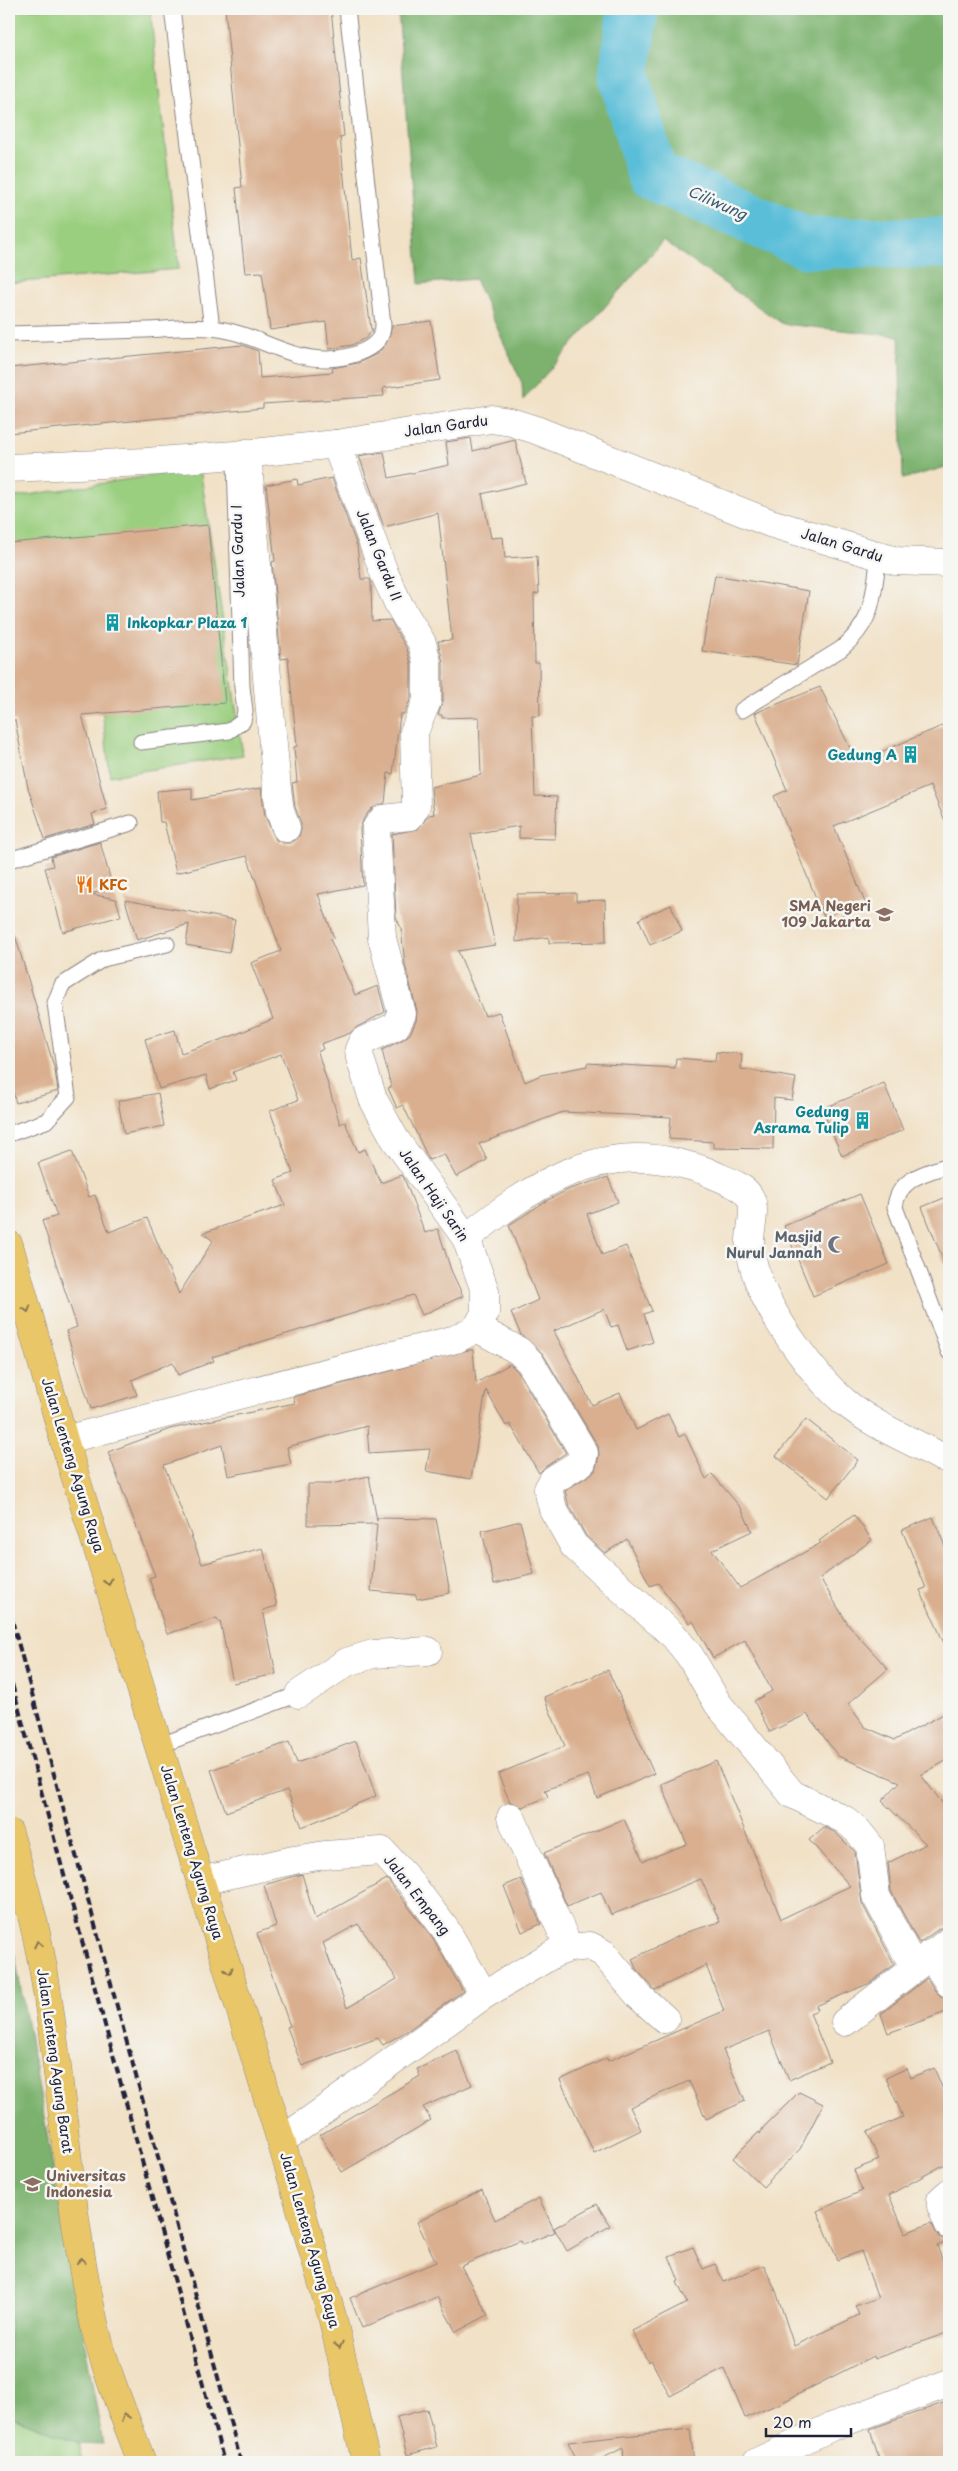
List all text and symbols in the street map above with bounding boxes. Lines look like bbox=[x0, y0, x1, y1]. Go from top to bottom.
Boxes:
water label: Ciliwung bbox=[684, 178, 752, 225]
street label: Jalan Gardu bbox=[403, 409, 489, 442]
street label: Jalan Gardu I bbox=[225, 504, 250, 598]
street label: Jalan Gardu II bbox=[352, 506, 407, 604]
street label: Jalan Gardu bbox=[799, 522, 886, 567]
place label: Inkopkar Plaza 1 bbox=[127, 612, 248, 633]
building icon: Inkopkar Plaza 1 bbox=[103, 613, 123, 633]
place label: Gedung A bbox=[827, 744, 897, 765]
building icon: Gedung A bbox=[901, 745, 921, 765]
place label: KFC bbox=[99, 874, 128, 895]
restaurant icon: KFC bbox=[75, 875, 95, 895]
place label: SMA Negeri 109 Jakarta bbox=[781, 895, 871, 932]
school or university icon: SMA Negeri 109 Jakarta bbox=[875, 904, 895, 924]
place label: Gedung Asrama Tulip bbox=[753, 1101, 849, 1138]
building icon: Gedung Asrama Tulip bbox=[853, 1110, 873, 1130]
street label: Jalan Haji Sarin bbox=[394, 1144, 475, 1246]
place label: Masjid Nurul Jannah bbox=[726, 1226, 822, 1263]
mosque icon: Masjid Nurul Jannah bbox=[826, 1235, 846, 1255]
one-way arrow bbox=[21, 1304, 32, 1313]
street label: Jalan Lenteng Agung Raya bbox=[37, 1375, 110, 1555]
one-way arrow bbox=[102, 1577, 112, 1585]
street label: Jalan Lenteng Agung Raya bbox=[156, 1762, 229, 1942]
street label: Jalan Empang bbox=[379, 1850, 456, 1939]
one-way arrow bbox=[33, 1939, 44, 1948]
one-way arrow bbox=[223, 1966, 233, 1975]
street label: Jalan Lenteng Agung Barat bbox=[32, 1967, 79, 2155]
street label: Jalan Lenteng Agung Raya bbox=[275, 2149, 346, 2330]
place label: Universitas Indonesia bbox=[46, 2165, 126, 2202]
school or university icon: Universitas Indonesia bbox=[22, 2174, 42, 2194]
one-way arrow bbox=[77, 2256, 87, 2265]
one-way arrow bbox=[333, 2340, 344, 2349]
scale bar bbox=[766, 2406, 850, 2438]
text: 20 m bbox=[773, 2410, 812, 2433]
one-way arrow bbox=[121, 2413, 131, 2422]

